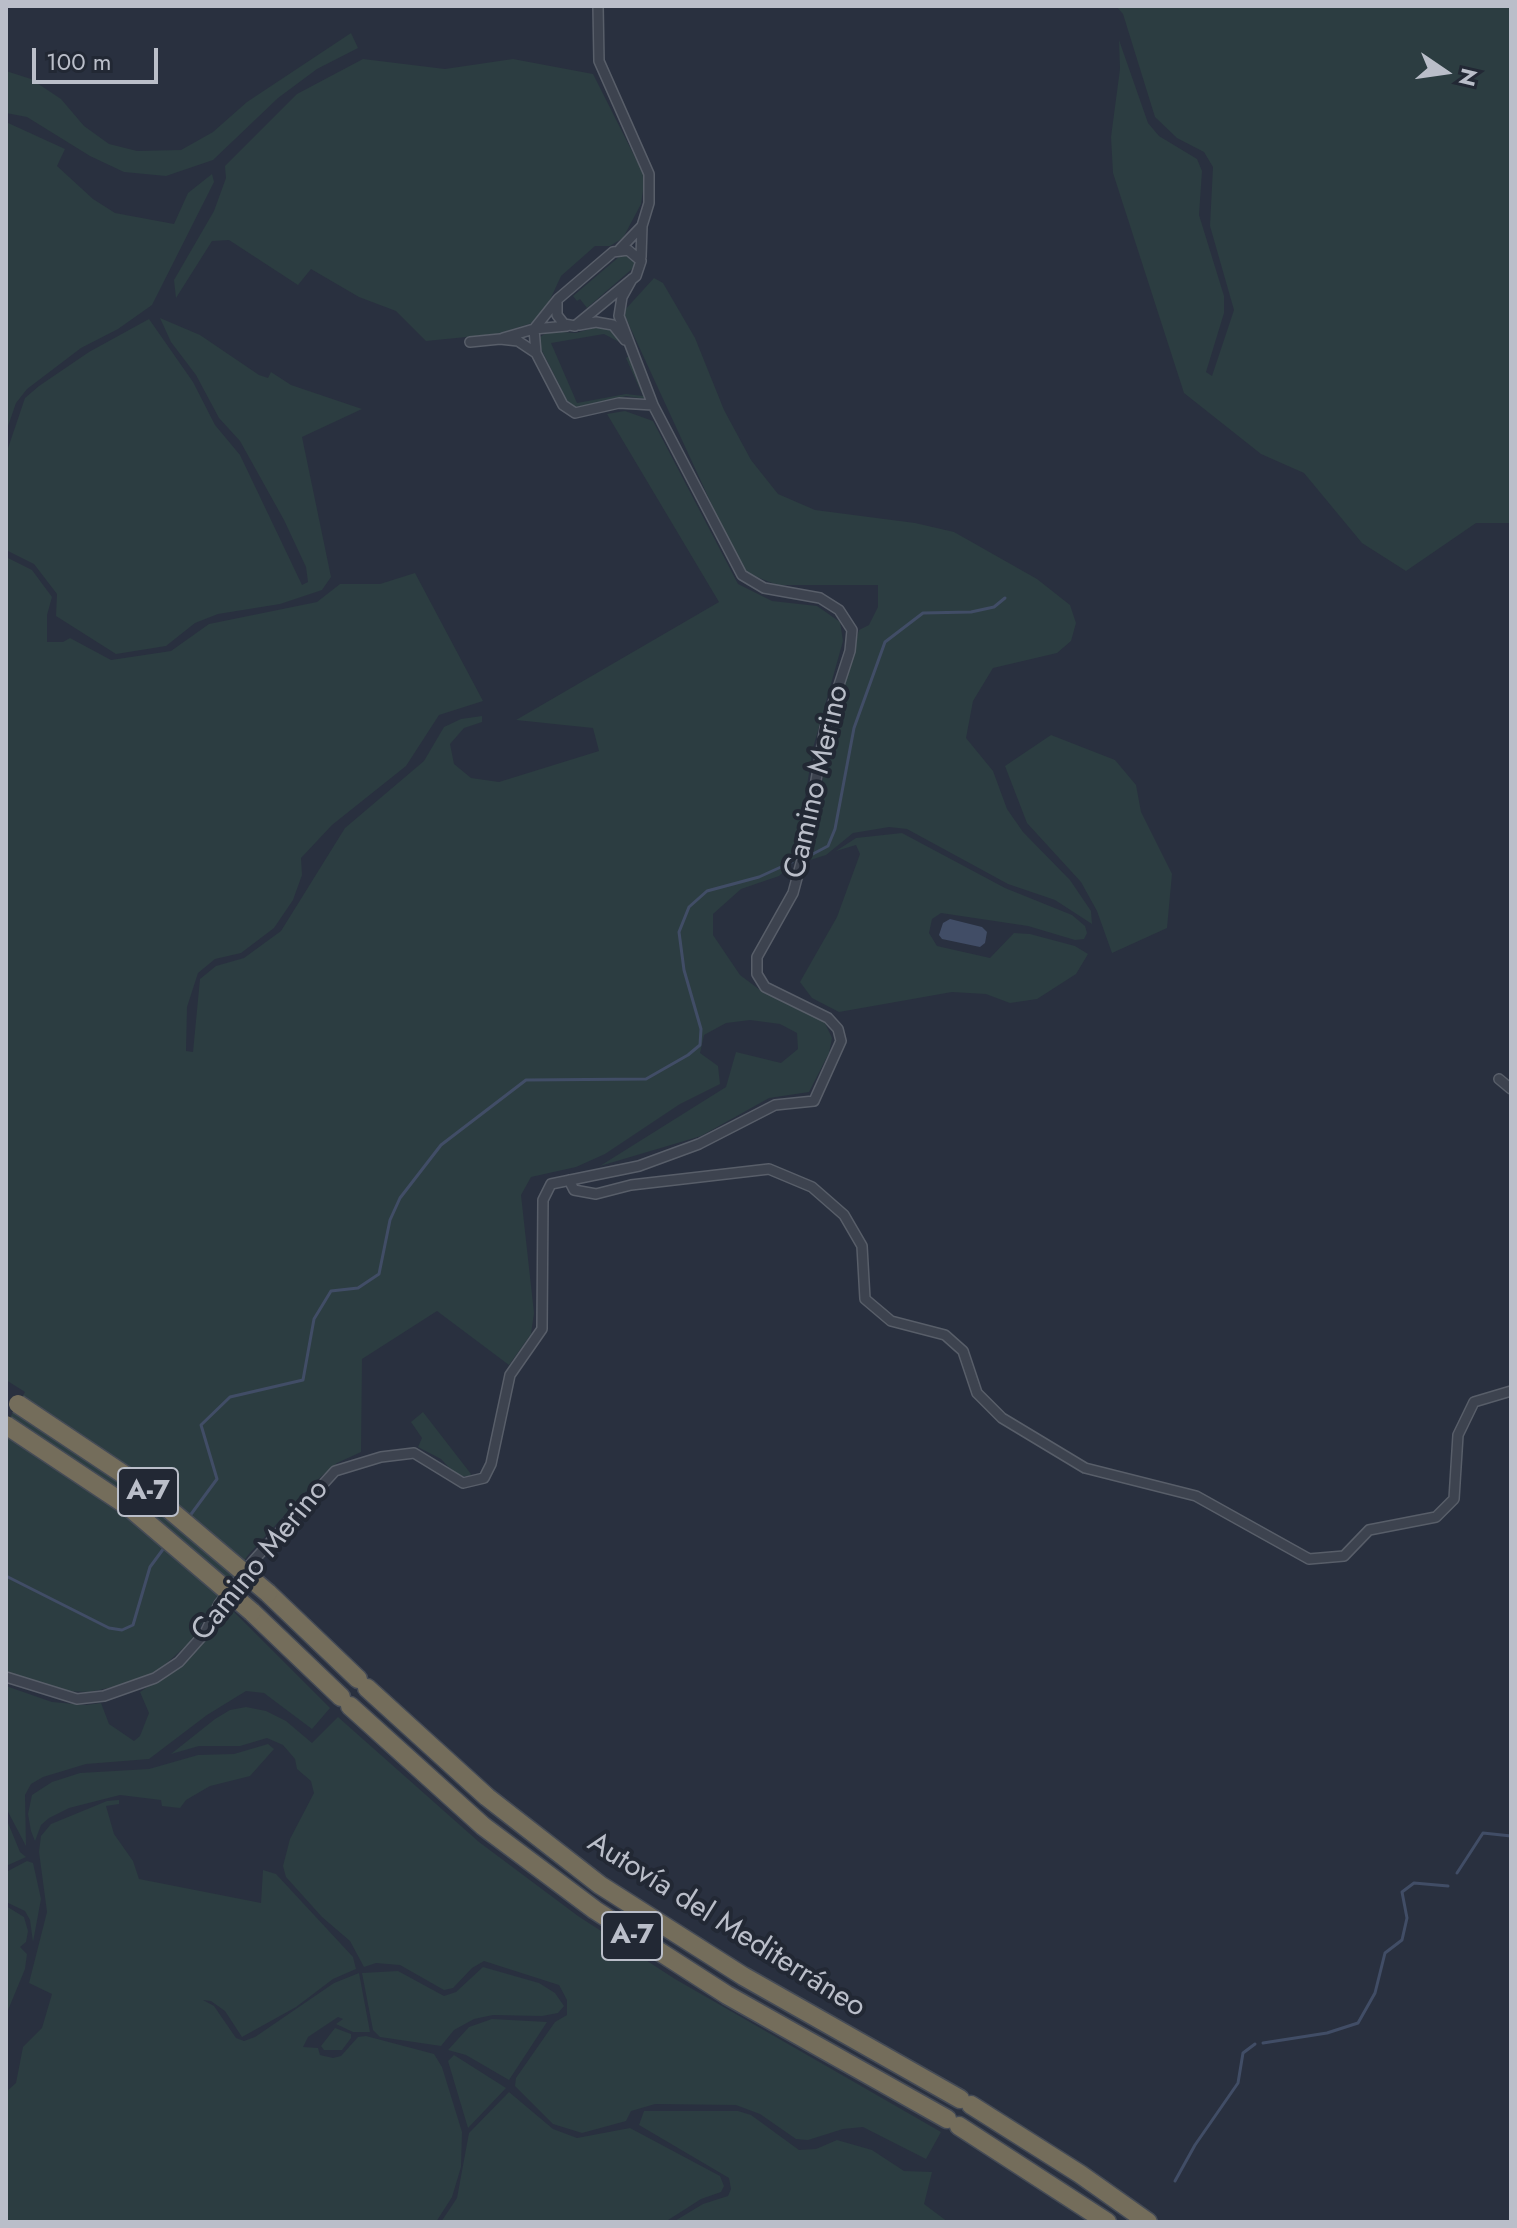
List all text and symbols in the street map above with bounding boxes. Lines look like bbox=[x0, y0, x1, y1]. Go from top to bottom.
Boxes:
scale bar bbox=[36, 32, 162, 82]
north arrow bbox=[1405, 32, 1485, 112]
text: 100 m bbox=[46, 44, 112, 79]
text: N bbox=[1451, 65, 1486, 90]
street label: Camino Merino bbox=[778, 682, 858, 882]
road number: A-7 bbox=[118, 1468, 178, 1516]
street label: Camino Merino bbox=[185, 1473, 337, 1649]
street label: Autovía del Mediterráneo bbox=[580, 1826, 872, 2026]
road number: A-7 bbox=[602, 1912, 662, 1960]

